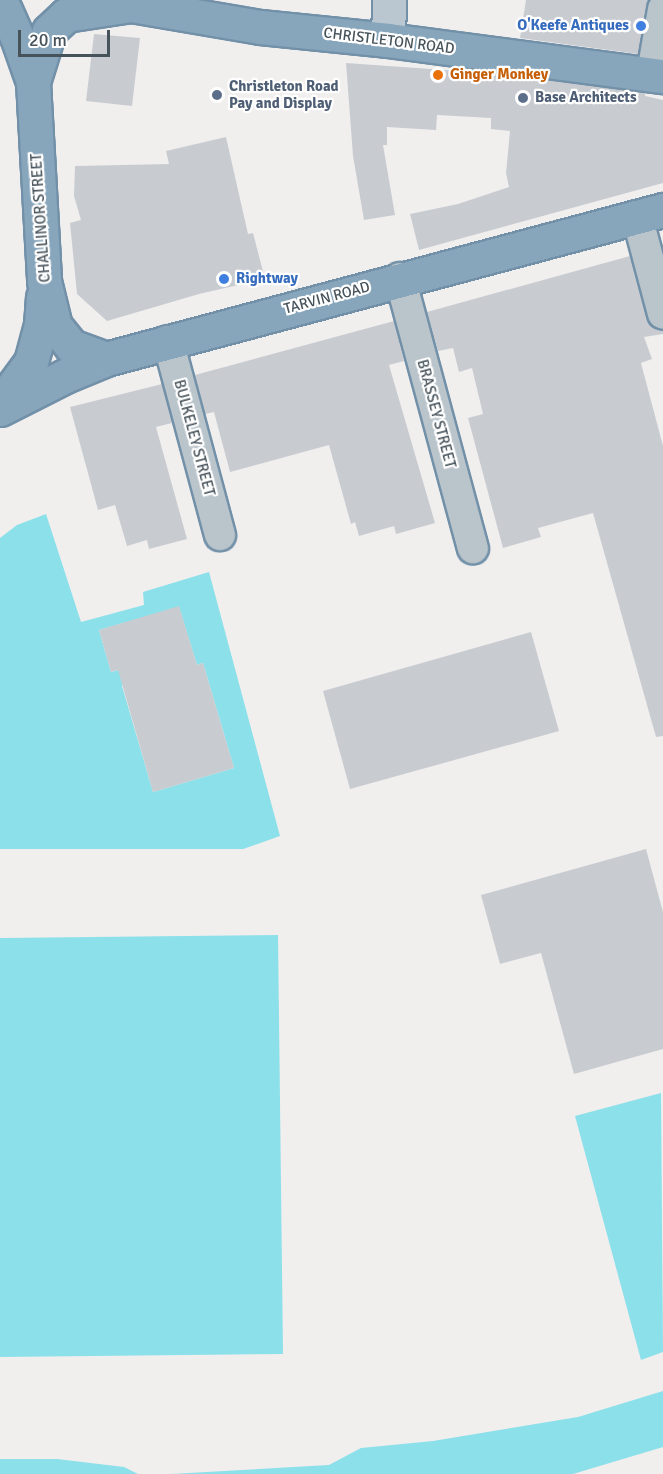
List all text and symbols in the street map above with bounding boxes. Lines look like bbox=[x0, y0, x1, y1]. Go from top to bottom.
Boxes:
place label: O'Keefe Antiques bbox=[517, 17, 629, 35]
scale bar bbox=[21, 18, 112, 56]
marker: O'Keefe Antiques bbox=[634, 19, 648, 33]
street label: CHRISTLETON ROAD bbox=[323, 24, 455, 58]
text: 20 m bbox=[29, 29, 67, 51]
place label: Ginger Monkey bbox=[450, 66, 548, 84]
marker: Ginger Monkey bbox=[431, 68, 445, 82]
place label: Christleton Road Pay and Display bbox=[229, 77, 339, 112]
marker: Christleton Road Pay and Display bbox=[210, 88, 224, 102]
place label: Base Architects bbox=[535, 89, 637, 107]
marker: Base Architects bbox=[516, 91, 530, 105]
street label: CHALLINOR STREET bbox=[28, 153, 54, 283]
place label: Rightway bbox=[236, 270, 298, 288]
marker: Rightway bbox=[217, 272, 231, 286]
street label: TARVIN ROAD bbox=[282, 278, 372, 318]
street label: BRASSEY STREET bbox=[413, 358, 459, 470]
street label: BULKELEY STREET bbox=[170, 378, 218, 498]

